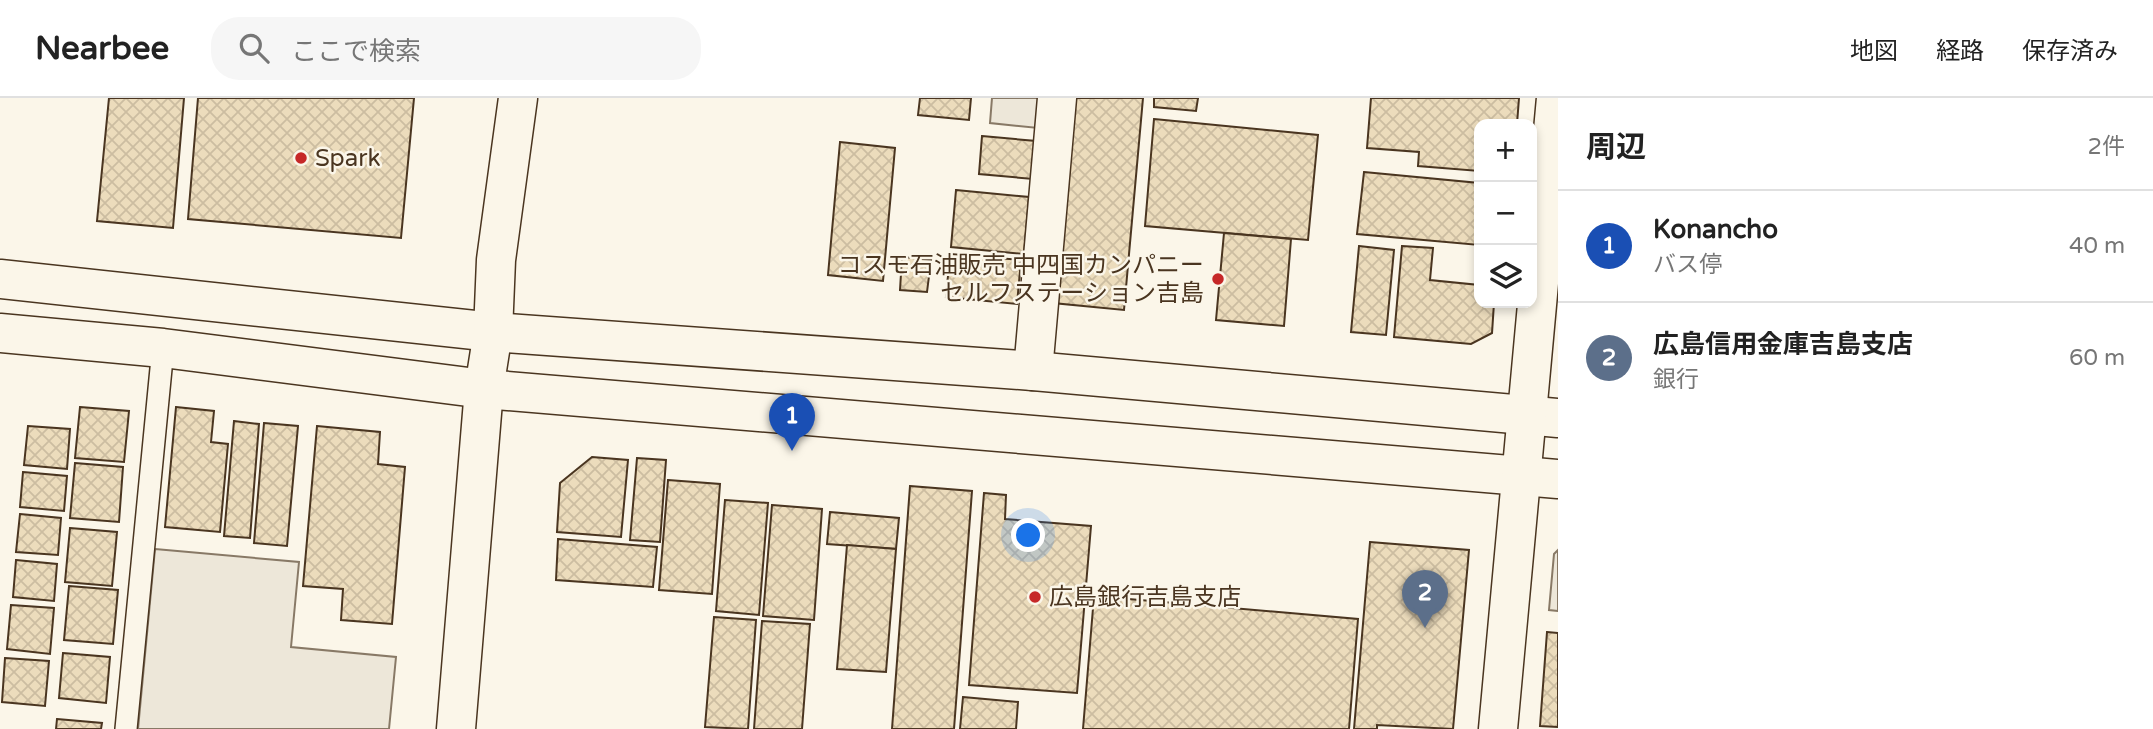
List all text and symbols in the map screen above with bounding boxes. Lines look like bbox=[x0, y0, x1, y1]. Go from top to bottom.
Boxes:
search box bbox=[211, 17, 701, 80]
text: Nearbee bbox=[35, 29, 169, 68]
icon: search bbox=[235, 29, 273, 67]
text: ここで検索 bbox=[291, 36, 421, 67]
text: 地図 bbox=[1850, 37, 1898, 66]
text: 経路 bbox=[1936, 37, 1984, 66]
text: 保存済み bbox=[2022, 37, 2118, 66]
map controls bbox=[1474, 119, 1537, 308]
button: + bbox=[1474, 119, 1537, 182]
text: 周辺 bbox=[1586, 129, 1646, 166]
text: 2件 bbox=[2088, 133, 2125, 161]
place label: Spark bbox=[315, 144, 381, 173]
marker: Spark bbox=[293, 150, 309, 166]
button: − bbox=[1474, 182, 1537, 245]
text: Konancho bbox=[1653, 214, 1778, 245]
text: 1 bbox=[1602, 232, 1616, 260]
text: 40 m bbox=[2069, 232, 2125, 260]
button: layers bbox=[1474, 245, 1537, 308]
place label: コスモ石油販売 中四国カンパニー セルフステーション吉島 bbox=[838, 251, 1204, 308]
text: バス停 bbox=[1653, 251, 1722, 279]
marker: コスモ石油販売 中四国カンパニー セルフステーション吉島 bbox=[1210, 271, 1226, 287]
text: 広島信用金庫吉島支店 bbox=[1653, 329, 1913, 360]
text: 2 bbox=[1602, 344, 1616, 372]
text: 60 m bbox=[2069, 344, 2125, 372]
text: 銀行 bbox=[1653, 366, 1699, 394]
pin: 1 bbox=[769, 393, 815, 451]
your location bbox=[1011, 518, 1045, 552]
pin: 2 bbox=[1402, 570, 1448, 628]
place label: 広島銀行吉島支店 bbox=[1049, 583, 1241, 612]
marker: 広島銀行吉島支店 bbox=[1027, 589, 1043, 605]

